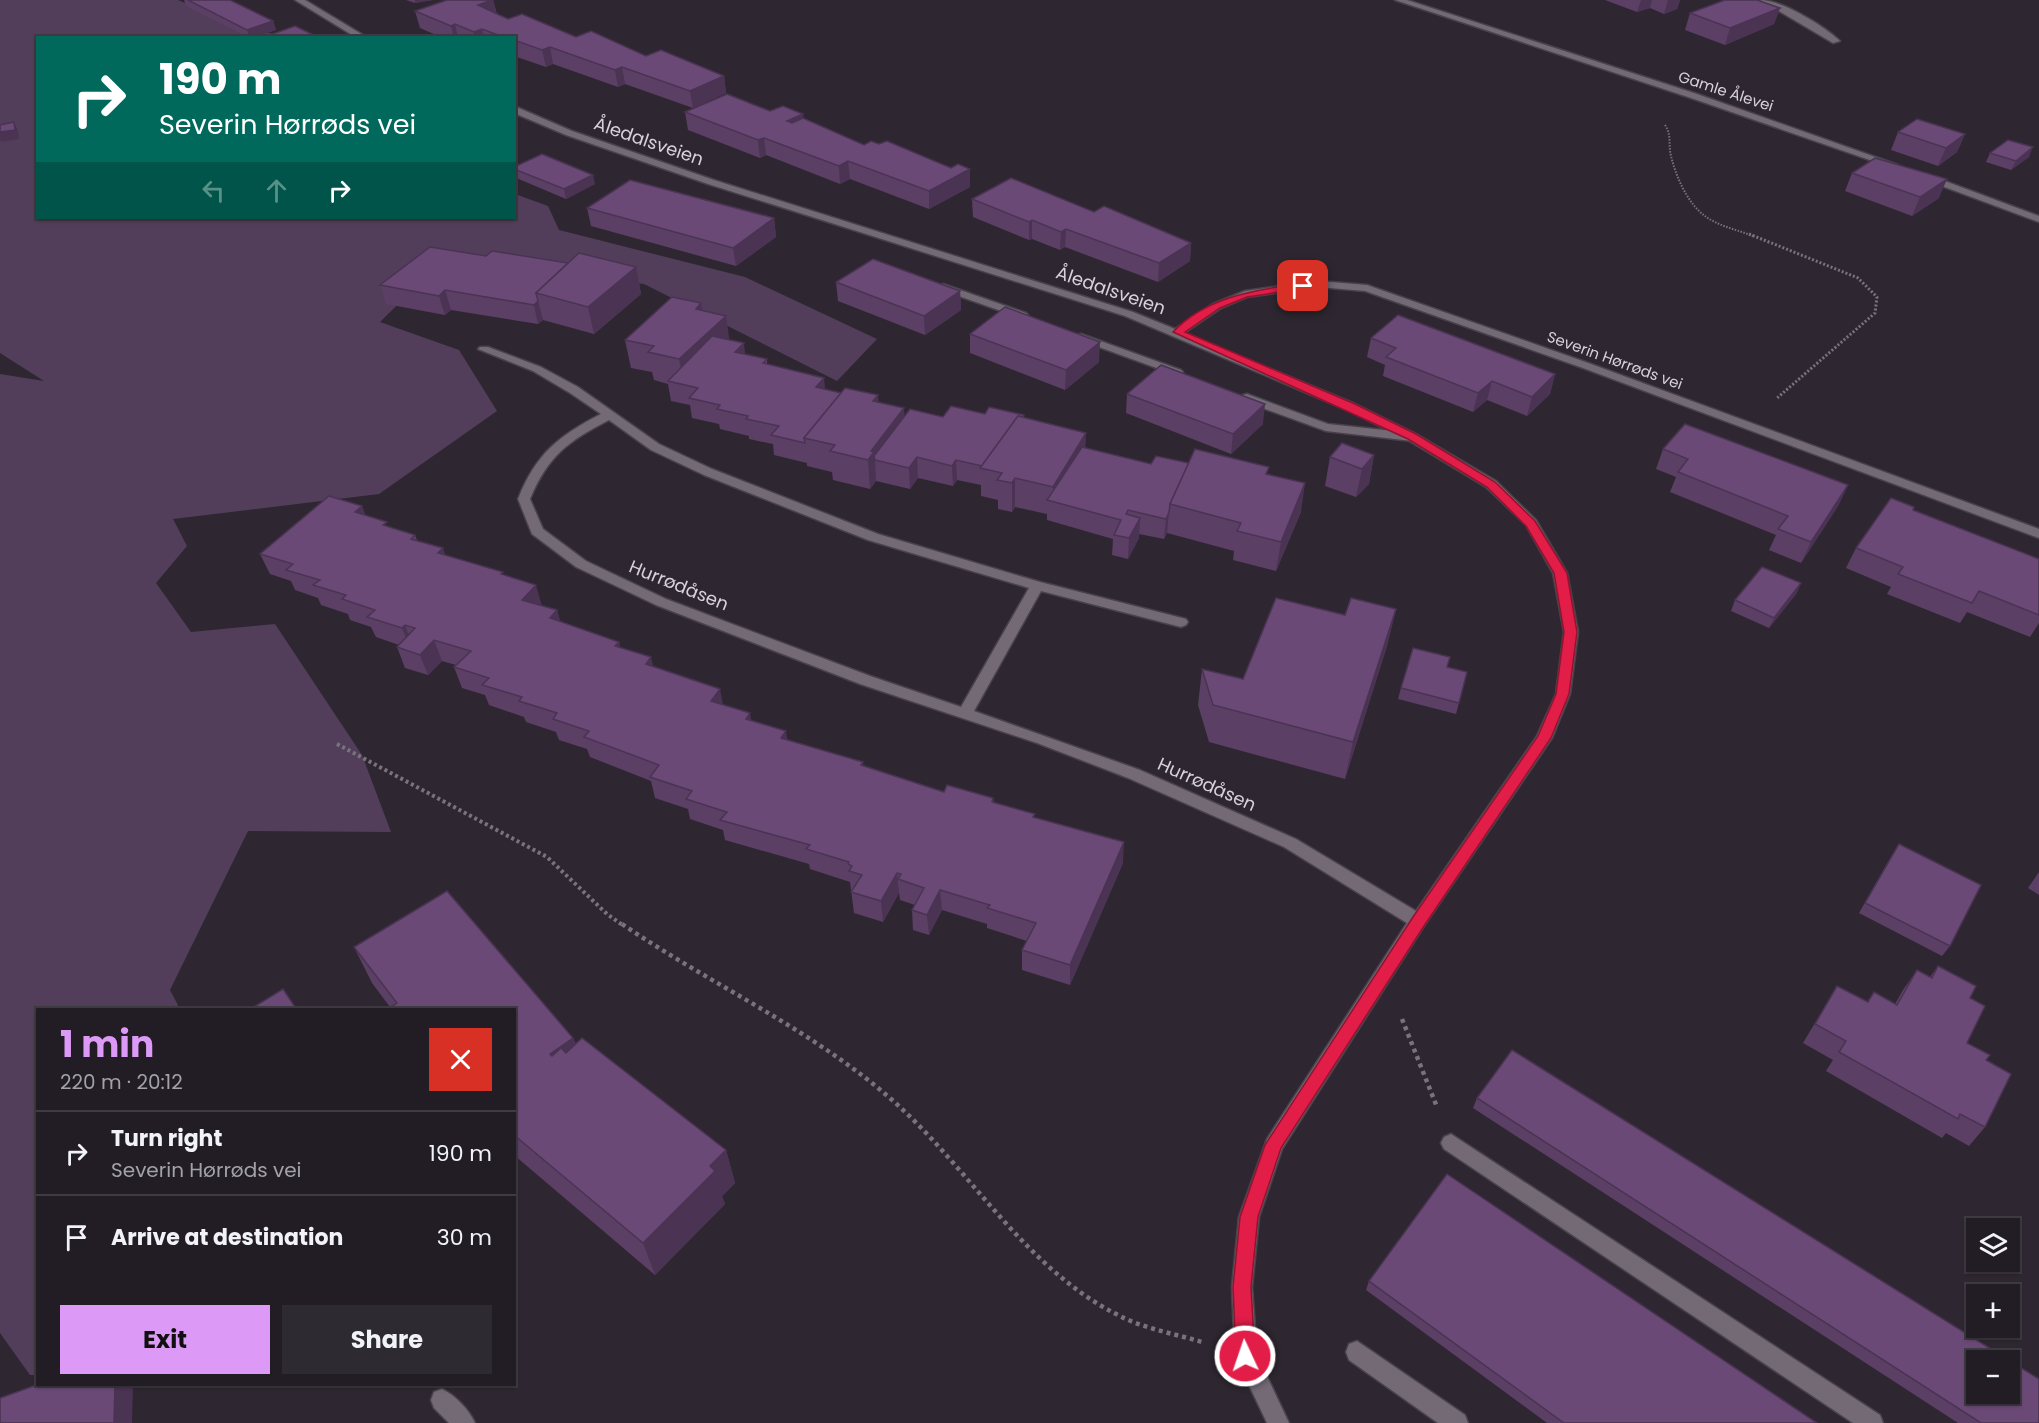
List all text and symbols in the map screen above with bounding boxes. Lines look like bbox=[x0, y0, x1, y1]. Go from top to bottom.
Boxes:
text: 190 m bbox=[159, 50, 281, 109]
icon: right bbox=[60, 60, 138, 138]
street label: Gamle Ålevei bbox=[1676, 66, 1776, 116]
text: Severin Hørrøds vei bbox=[159, 106, 416, 143]
street label: Åledalsveien bbox=[591, 111, 707, 171]
icon: left bbox=[197, 174, 230, 207]
icon: ahead bbox=[260, 174, 293, 207]
icon: right bbox=[323, 174, 356, 207]
street label: Åledalsveien bbox=[1053, 260, 1169, 320]
pin bbox=[1277, 260, 1328, 311]
icon: arrive bbox=[1286, 269, 1319, 302]
street label: Severin Hørrøds vei bbox=[1544, 326, 1686, 394]
street label: Hurrødåsen bbox=[625, 554, 733, 616]
street label: Hurrødåsen bbox=[1154, 751, 1260, 817]
text: 1 min bbox=[60, 1019, 154, 1070]
button: close bbox=[429, 1028, 492, 1091]
text: 220 m · 20:12 bbox=[60, 1068, 183, 1096]
text: Turn right bbox=[111, 1123, 222, 1154]
icon: right bbox=[60, 1137, 93, 1170]
text: 190 m bbox=[429, 1138, 492, 1169]
text: Severin Hørrøds vei bbox=[111, 1156, 301, 1184]
map controls bbox=[1966, 1218, 2020, 1404]
button: layers bbox=[1966, 1218, 2020, 1272]
icon: arrive bbox=[60, 1221, 93, 1254]
text: Arrive at destination bbox=[111, 1222, 343, 1253]
text: 30 m bbox=[437, 1222, 492, 1253]
button: + bbox=[1966, 1284, 2020, 1338]
button: Exit bbox=[60, 1305, 270, 1374]
button: Share bbox=[282, 1305, 492, 1374]
position arrow bbox=[1213, 1324, 1277, 1388]
button: − bbox=[1966, 1350, 2020, 1404]

